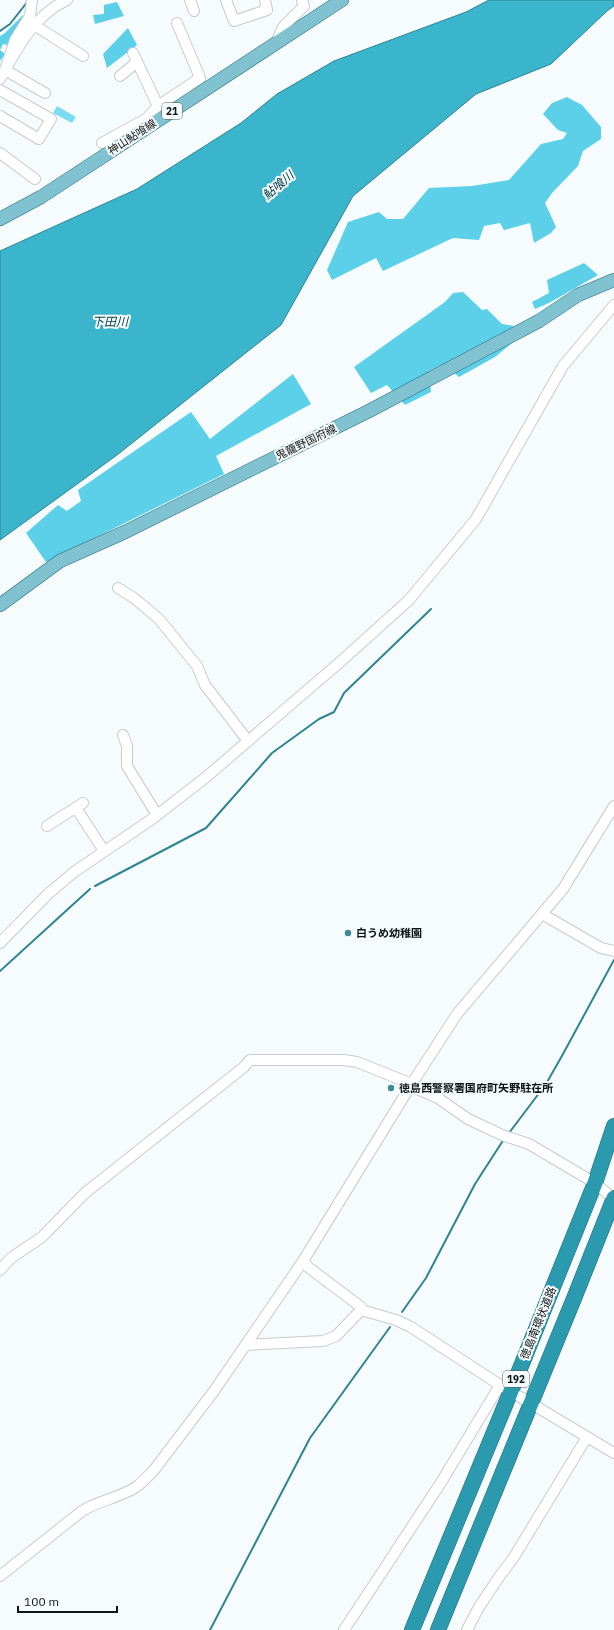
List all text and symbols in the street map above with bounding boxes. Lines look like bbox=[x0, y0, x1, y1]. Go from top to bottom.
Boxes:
road number: 21 bbox=[162, 103, 182, 119]
street label: 神山鮎喰線 bbox=[105, 116, 159, 158]
water label: 鮎喰川 bbox=[259, 166, 298, 202]
water label: 下田川 bbox=[92, 314, 130, 329]
street label: 鬼籠野国府線 bbox=[273, 421, 339, 463]
place label: 白うめ幼稚園 bbox=[356, 926, 422, 940]
marker: 白うめ幼稚園 bbox=[343, 928, 353, 938]
place label: 徳島西警察署国府町矢野駐在所 bbox=[399, 1081, 553, 1095]
marker: 徳島西警察署国府町矢野駐在所 bbox=[386, 1083, 396, 1093]
street label: 徳島南環状道路 bbox=[517, 1285, 559, 1361]
road number: 192 bbox=[503, 1371, 529, 1387]
scale bar bbox=[18, 1588, 117, 1614]
text: 100 m bbox=[24, 1594, 59, 1609]

